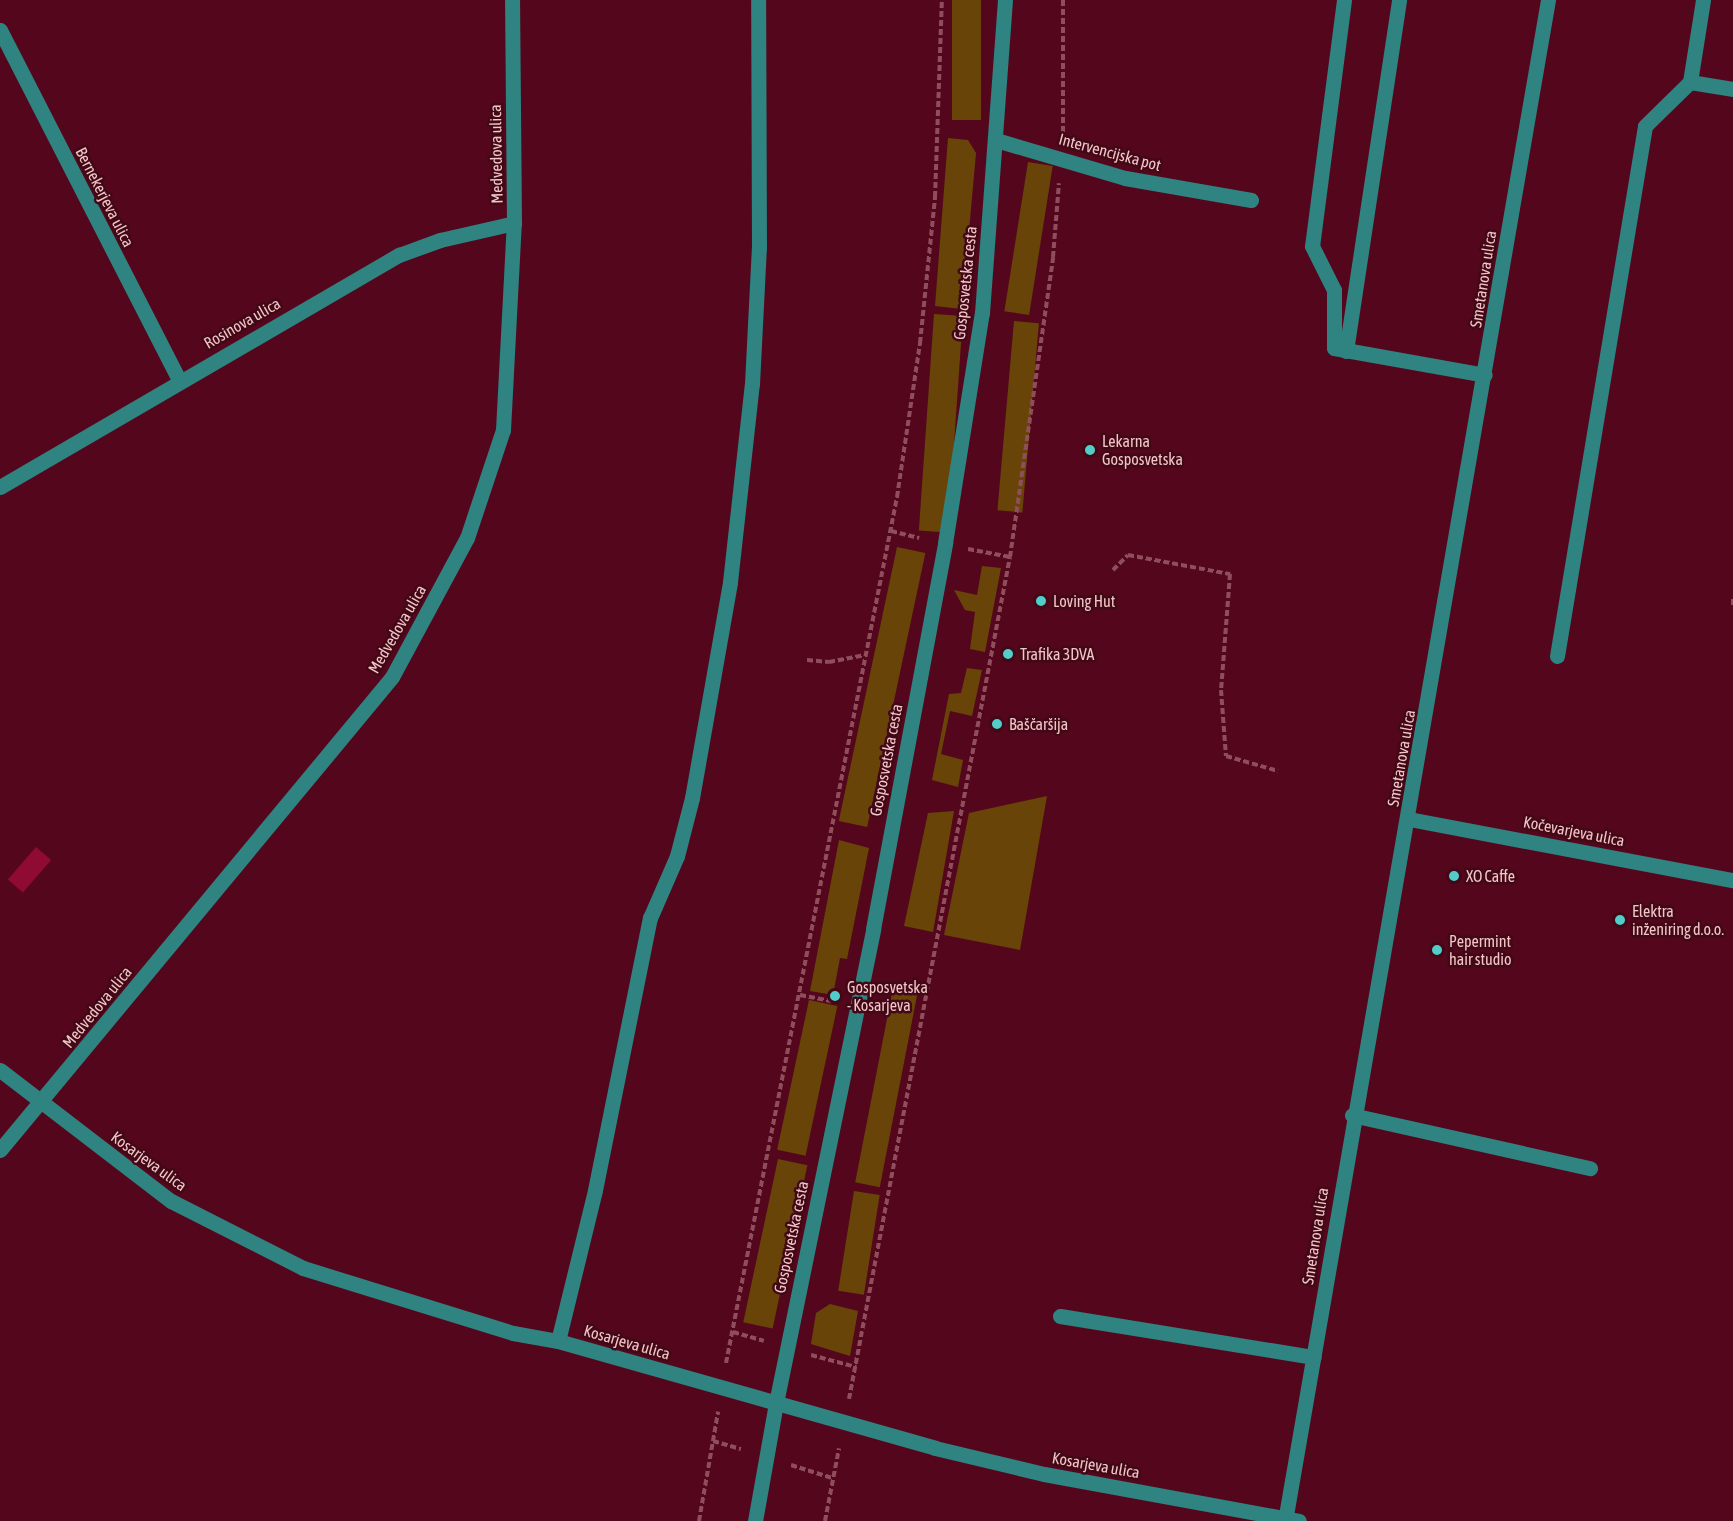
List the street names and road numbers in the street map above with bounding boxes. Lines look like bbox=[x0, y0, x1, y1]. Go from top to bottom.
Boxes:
street label: Medvedova ulica bbox=[486, 104, 506, 204]
street label: Intervencijska pot bbox=[1057, 129, 1163, 175]
street label: Bernekerjeva ulica bbox=[72, 144, 138, 250]
street label: Gosposvetska cesta bbox=[949, 225, 981, 341]
street label: Smetanova ulica bbox=[1466, 229, 1500, 329]
street label: Rosinova ulica bbox=[200, 293, 284, 353]
street label: Medvedova ulica bbox=[364, 581, 430, 677]
street label: Gosposvetska cesta bbox=[866, 702, 906, 818]
street label: Smetanova ulica bbox=[1383, 708, 1419, 808]
street label: Kočevarjeva ulica bbox=[1522, 812, 1626, 850]
street label: Medvedova ulica bbox=[58, 962, 136, 1052]
street label: Kosarjeva ulica bbox=[107, 1127, 191, 1195]
street label: Gosposvetska cesta bbox=[770, 1179, 812, 1295]
street label: Smetanova ulica bbox=[1298, 1186, 1332, 1286]
street label: Kosarjeva ulica bbox=[582, 1321, 672, 1363]
street label: Kosarjeva ulica bbox=[1051, 1448, 1141, 1482]

